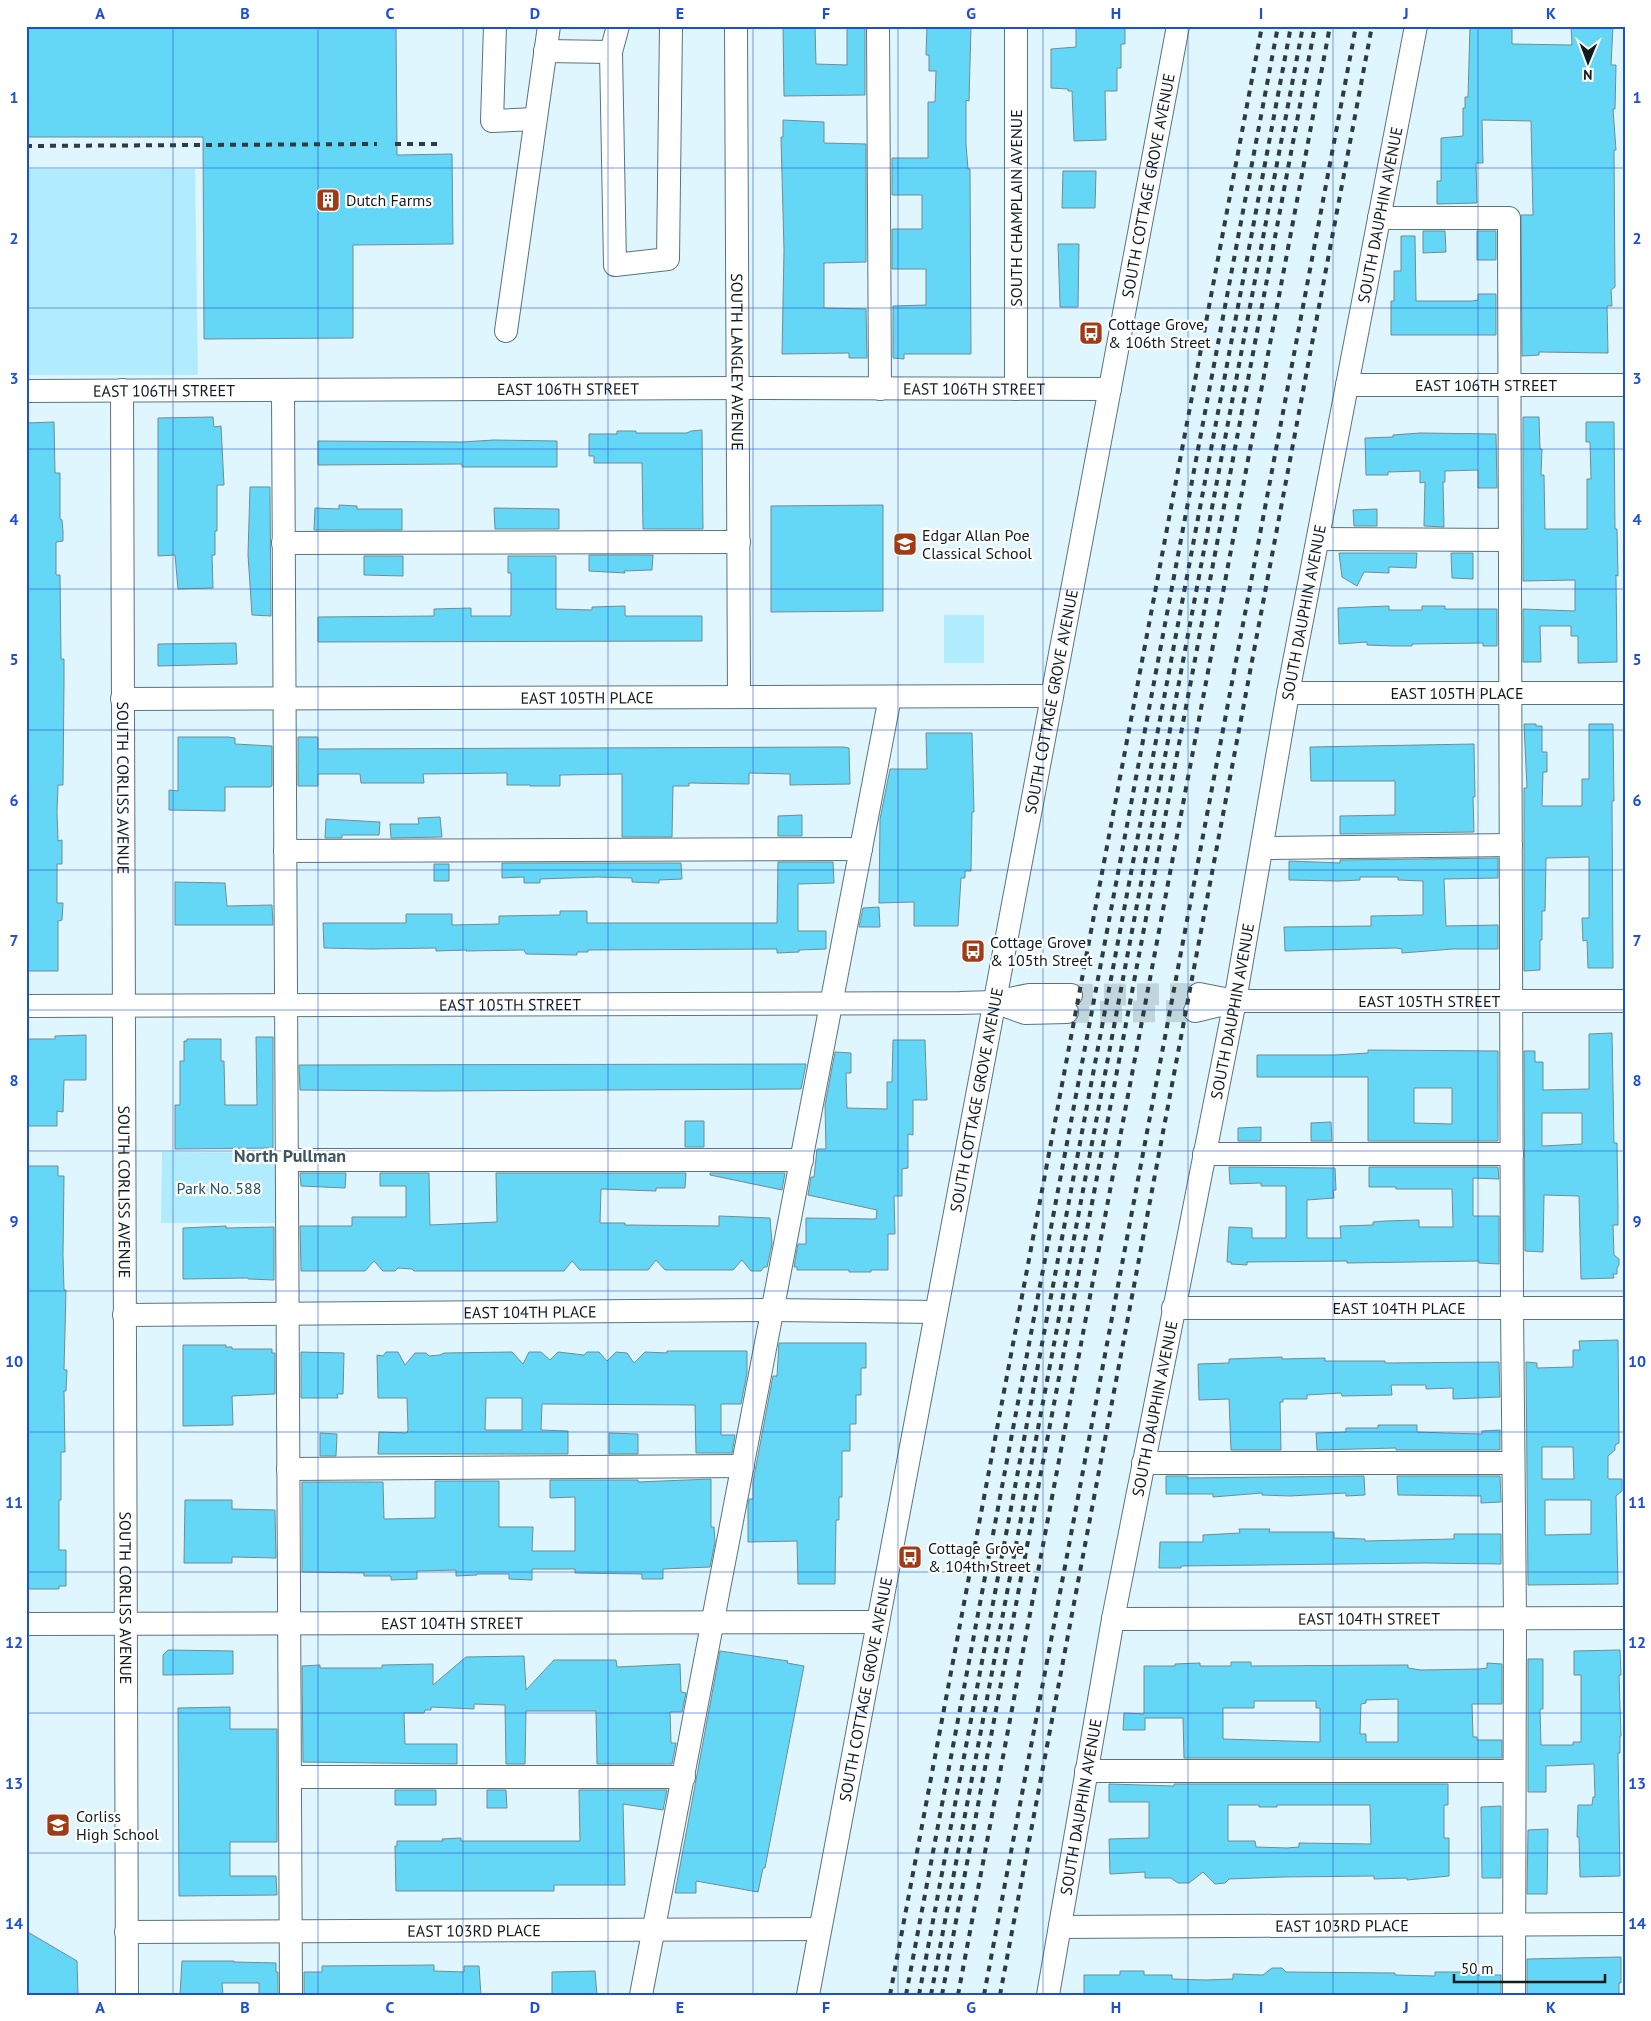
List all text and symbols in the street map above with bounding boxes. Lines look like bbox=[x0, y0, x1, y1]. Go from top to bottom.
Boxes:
text: A bbox=[95, 3, 105, 23]
text: B bbox=[240, 3, 250, 23]
text: C bbox=[386, 3, 395, 23]
text: D bbox=[530, 3, 540, 23]
text: E bbox=[676, 3, 684, 23]
text: F bbox=[822, 3, 830, 23]
text: G bbox=[966, 3, 976, 23]
text: H bbox=[1111, 3, 1121, 23]
text: I bbox=[1259, 3, 1263, 23]
text: J bbox=[1402, 3, 1409, 23]
text: K bbox=[1546, 3, 1556, 23]
north arrow bbox=[1564, 38, 1614, 88]
text: N bbox=[1583, 66, 1593, 84]
street label: SOUTH COTTAGE GROVE AVENUE bbox=[1117, 72, 1179, 300]
text: 1 bbox=[9, 87, 19, 107]
text: 1 bbox=[1632, 87, 1642, 107]
street label: SOUTH CHAMPLAIN AVENUE bbox=[1006, 109, 1026, 307]
street label: SOUTH DAUPHIN AVENUE bbox=[1353, 125, 1406, 304]
building icon: Dutch Farms bbox=[315, 187, 341, 213]
place label: Dutch Farms bbox=[346, 190, 432, 210]
text: 2 bbox=[9, 228, 19, 248]
text: 2 bbox=[1632, 228, 1642, 248]
street label: SOUTH LANGLEY AVENUE bbox=[727, 273, 748, 451]
place label: Cottage Grove & 106th Street bbox=[1108, 314, 1211, 352]
bus stop icon: Cottage Grove & 106th Street bbox=[1078, 320, 1104, 346]
text: 3 bbox=[9, 368, 19, 388]
text: 3 bbox=[1632, 368, 1642, 388]
street label: EAST 106TH STREET bbox=[1415, 375, 1557, 395]
street label: EAST 106TH STREET bbox=[497, 378, 639, 399]
street label: EAST 106TH STREET bbox=[903, 378, 1045, 399]
street label: EAST 106TH STREET bbox=[93, 380, 235, 401]
text: 4 bbox=[9, 509, 19, 529]
text: 4 bbox=[1632, 509, 1642, 529]
street label: SOUTH DAUPHIN AVENUE bbox=[1277, 523, 1330, 702]
place label: Edgar Allan Poe Classical School bbox=[922, 525, 1032, 563]
school or university icon: Edgar Allan Poe Classical School bbox=[892, 531, 918, 557]
street label: SOUTH COTTAGE GROVE AVENUE bbox=[1020, 588, 1082, 816]
text: 5 bbox=[9, 649, 19, 669]
text: 5 bbox=[1632, 649, 1642, 669]
street label: EAST 105TH PLACE bbox=[1390, 683, 1524, 703]
street label: EAST 105TH PLACE bbox=[520, 687, 654, 708]
street label: SOUTH CORLISS AVENUE bbox=[113, 702, 134, 874]
text: 6 bbox=[9, 790, 19, 810]
text: 6 bbox=[1632, 790, 1642, 810]
street label: SOUTH DAUPHIN AVENUE bbox=[1206, 922, 1258, 1101]
text: 7 bbox=[9, 930, 19, 950]
text: 7 bbox=[1632, 930, 1642, 950]
place label: Cottage Grove & 105th Street bbox=[990, 932, 1093, 970]
bus stop icon: Cottage Grove & 105th Street bbox=[960, 938, 986, 964]
street label: SOUTH COTTAGE GROVE AVENUE bbox=[945, 986, 1007, 1214]
street label: EAST 105TH STREET bbox=[1358, 991, 1500, 1011]
street label: EAST 105TH STREET bbox=[439, 994, 581, 1015]
text: 8 bbox=[9, 1070, 19, 1090]
text: 8 bbox=[1632, 1070, 1642, 1090]
street label: SOUTH CORLISS AVENUE bbox=[114, 1106, 135, 1278]
district label: North Pullman bbox=[234, 1144, 346, 1167]
park label: Park No. 588 bbox=[177, 1178, 261, 1198]
text: 9 bbox=[9, 1211, 19, 1231]
text: 9 bbox=[1632, 1211, 1642, 1231]
street label: EAST 104TH PLACE bbox=[1332, 1298, 1466, 1318]
street label: EAST 104TH PLACE bbox=[463, 1301, 597, 1322]
street label: SOUTH DAUPHIN AVENUE bbox=[1127, 1319, 1182, 1498]
text: 10 bbox=[5, 1351, 23, 1371]
text: 10 bbox=[1628, 1351, 1646, 1371]
text: 11 bbox=[5, 1492, 23, 1512]
text: 11 bbox=[1628, 1492, 1646, 1512]
street label: SOUTH CORLISS AVENUE bbox=[115, 1512, 136, 1684]
place label: Cottage Grove & 104th Street bbox=[928, 1538, 1031, 1576]
bus stop icon: Cottage Grove & 104th Street bbox=[897, 1544, 923, 1570]
street label: SOUTH COTTAGE GROVE AVENUE bbox=[835, 1575, 896, 1803]
street label: EAST 104TH STREET bbox=[1298, 1608, 1440, 1629]
street label: EAST 104TH STREET bbox=[381, 1613, 523, 1633]
text: 12 bbox=[5, 1632, 23, 1652]
text: 12 bbox=[1628, 1632, 1646, 1652]
street label: SOUTH DAUPHIN AVENUE bbox=[1055, 1717, 1106, 1897]
text: 13 bbox=[5, 1773, 23, 1793]
text: 13 bbox=[1628, 1773, 1646, 1793]
place label: Corliss High School bbox=[76, 1806, 159, 1844]
school or university icon: Corliss High School bbox=[45, 1812, 71, 1838]
text: 14 bbox=[5, 1913, 23, 1933]
text: 14 bbox=[1628, 1913, 1646, 1933]
street label: EAST 103RD PLACE bbox=[1275, 1915, 1409, 1936]
street label: EAST 103RD PLACE bbox=[407, 1920, 541, 1941]
scale bar bbox=[1454, 1951, 1605, 1983]
text: 50 m bbox=[1461, 1959, 1494, 1978]
text: A bbox=[95, 1997, 105, 2017]
text: B bbox=[240, 1997, 250, 2017]
text: C bbox=[386, 1997, 395, 2017]
text: D bbox=[530, 1997, 540, 2017]
text: E bbox=[676, 1997, 684, 2017]
text: F bbox=[822, 1997, 830, 2017]
text: G bbox=[966, 1997, 976, 2017]
text: H bbox=[1111, 1997, 1121, 2017]
text: I bbox=[1259, 1997, 1263, 2017]
text: J bbox=[1402, 1997, 1409, 2017]
text: K bbox=[1546, 1997, 1556, 2017]

